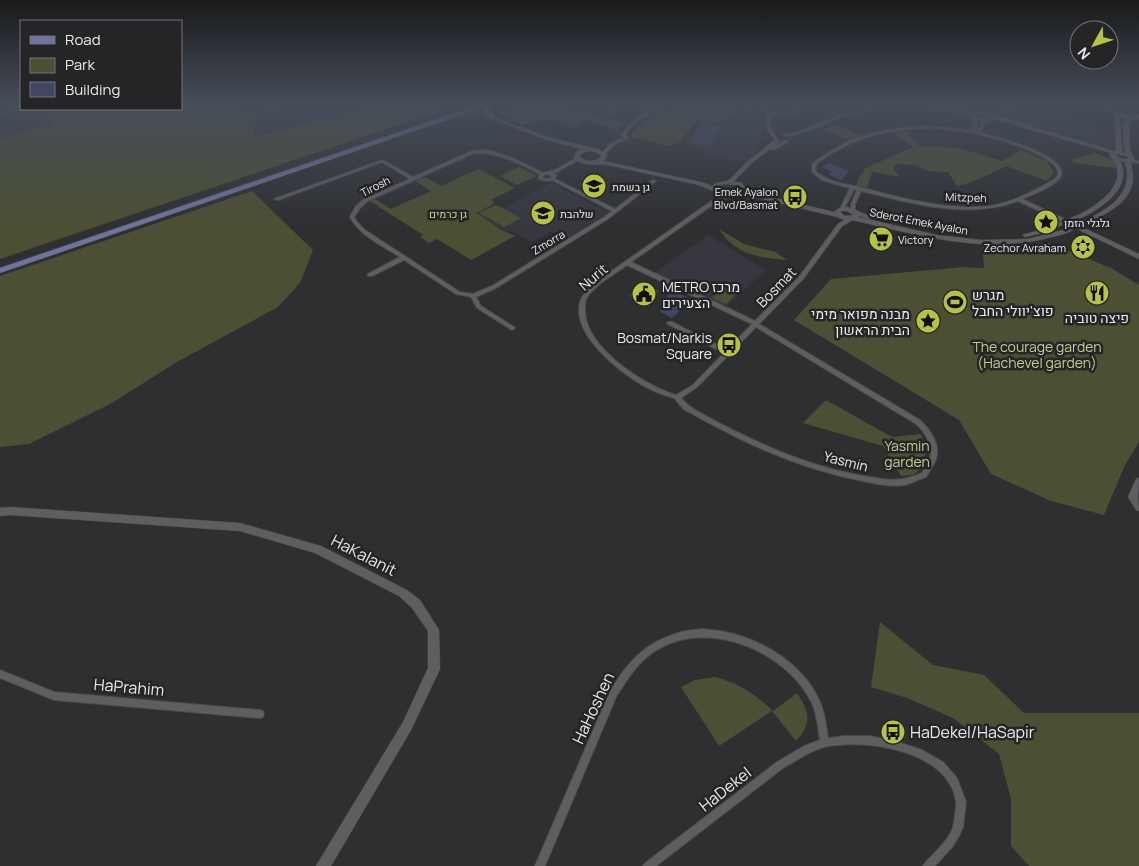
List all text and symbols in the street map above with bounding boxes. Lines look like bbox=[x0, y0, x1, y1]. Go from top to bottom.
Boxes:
legend bbox=[20, 20, 182, 110]
north arrow bbox=[1069, 20, 1119, 70]
text: Road bbox=[65, 29, 101, 50]
text: N bbox=[1073, 44, 1094, 64]
text: Park bbox=[65, 54, 95, 75]
text: Building bbox=[65, 79, 120, 100]
street label: Tirosh bbox=[357, 172, 393, 200]
school or university icon: גן בשמת bbox=[581, 173, 607, 199]
place label: גן בשמת bbox=[612, 179, 650, 194]
place label: Emek Ayalon Blvd/Basmat bbox=[714, 184, 778, 212]
bus stop icon: Emek Ayalon Blvd/Basmat bbox=[782, 184, 808, 210]
street label: Mitzpeh bbox=[945, 189, 987, 205]
school or university icon: שלהבת bbox=[530, 200, 556, 226]
street label: Sderot Emek Ayalon bbox=[868, 204, 970, 238]
park label: גן כרמים bbox=[429, 206, 467, 221]
place label: שלהבת bbox=[560, 206, 594, 221]
place icon: גלגלי הזמן bbox=[1033, 209, 1059, 235]
place label: גלגלי הזמן bbox=[1064, 215, 1110, 230]
street label: Zmorra bbox=[529, 226, 567, 258]
supermarket icon: Victory bbox=[868, 226, 894, 252]
place label: Victory bbox=[898, 232, 934, 247]
synagogue icon: Zechor Avraham bbox=[1070, 234, 1096, 260]
place label: Zechor Avraham bbox=[984, 240, 1066, 255]
street label: Nurit bbox=[575, 259, 612, 295]
street label: Bosmat bbox=[752, 262, 800, 311]
place label: METRO מרכז הצעירים bbox=[662, 277, 740, 312]
restaurant icon: פיצה טוביה bbox=[1084, 280, 1110, 306]
public building icon: METRO מרכז הצעירים bbox=[631, 281, 657, 307]
place label: מגרש פוצ'יוולי החבל bbox=[972, 285, 1054, 320]
sports icon: מגרש פוצ'יוולי החבל bbox=[942, 289, 968, 315]
place label: מבנה מפואר מימי הבית הראשון bbox=[811, 304, 910, 339]
place icon: מבנה מפואר מימי הבית הראשון bbox=[915, 308, 941, 334]
place label: פיצה טוביה bbox=[1065, 308, 1129, 327]
place label: Bosmat/Narkis Square bbox=[617, 328, 712, 363]
bus stop icon: Bosmat/Narkis Square bbox=[716, 332, 742, 358]
park label: The courage garden (Hachevel garden) bbox=[972, 337, 1102, 372]
park label: Yasmin garden bbox=[884, 436, 930, 471]
street label: Yasmin bbox=[822, 446, 870, 476]
street label: HaKalanit bbox=[328, 529, 400, 581]
street label: HaHoshen bbox=[567, 669, 619, 747]
street label: HaPrahim bbox=[93, 673, 165, 701]
bus stop icon: HaDekel/HaSapir bbox=[880, 719, 906, 745]
place label: HaDekel/HaSapir bbox=[910, 721, 1035, 743]
street label: HaDekel bbox=[694, 762, 756, 816]

